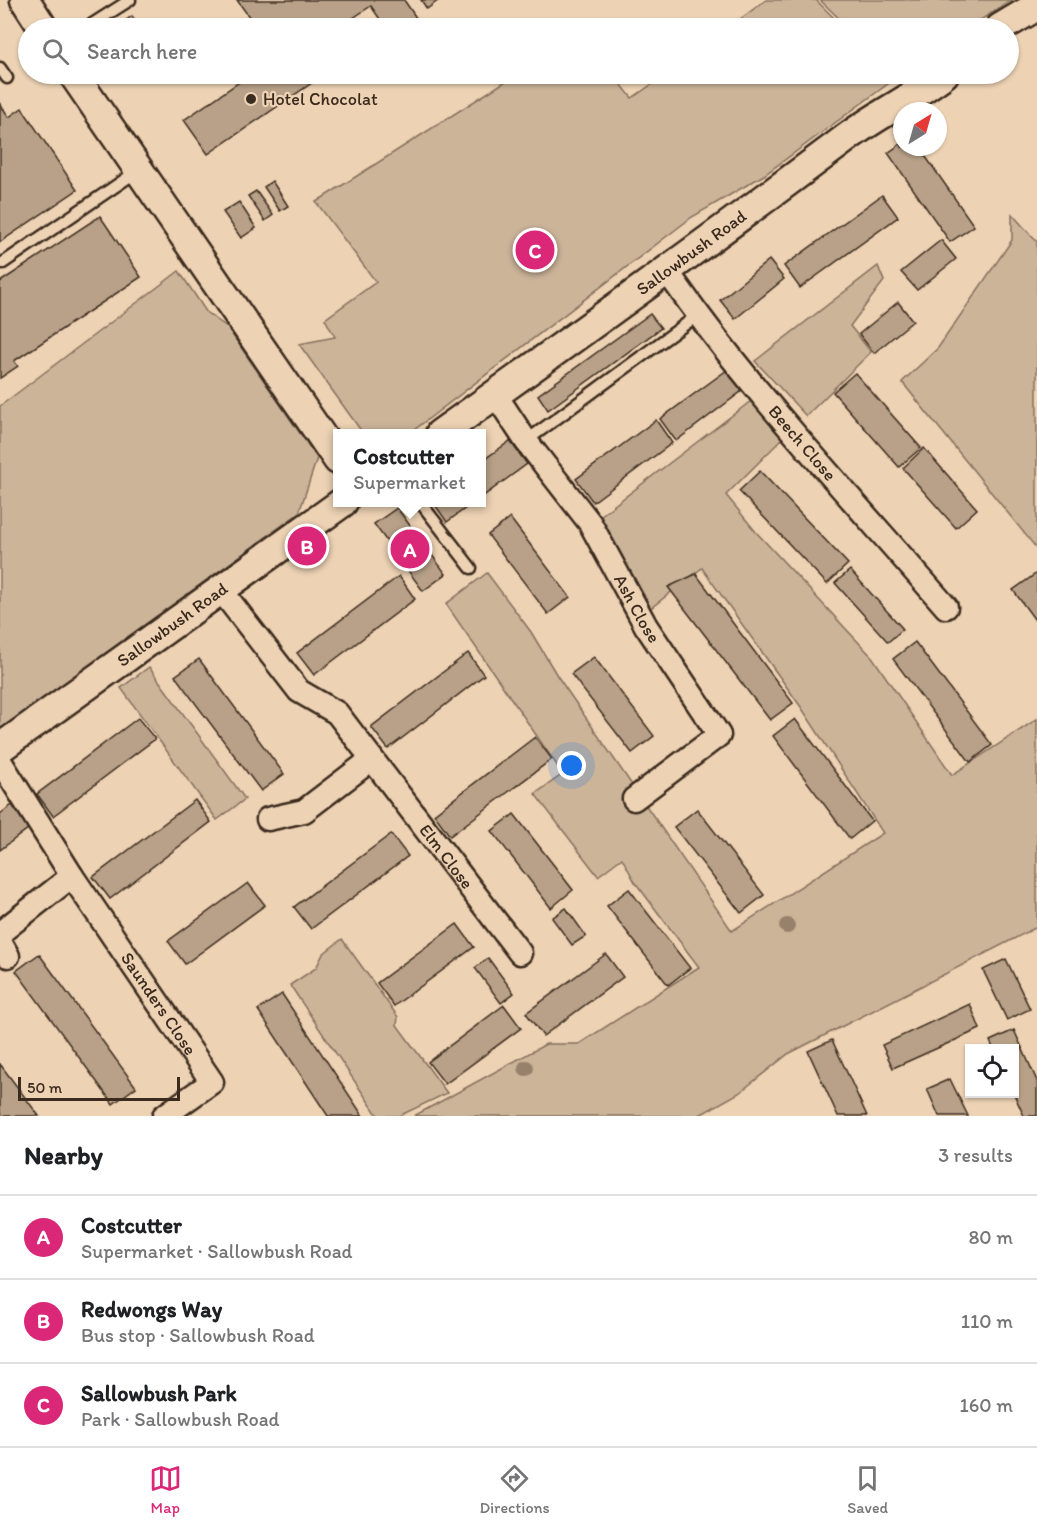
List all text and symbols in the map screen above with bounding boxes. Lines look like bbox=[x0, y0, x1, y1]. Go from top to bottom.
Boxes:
search box bbox=[18, 18, 1019, 84]
icon: search bbox=[39, 35, 72, 68]
text: Search here bbox=[87, 38, 197, 65]
place label: Hotel Chocolat bbox=[263, 88, 378, 110]
marker: Hotel Chocolat bbox=[244, 92, 258, 106]
north arrow bbox=[893, 102, 947, 156]
street label: Sallowbush Road bbox=[632, 205, 751, 300]
pin: C bbox=[516, 228, 554, 272]
street label: Beech Close bbox=[764, 401, 841, 485]
popup bbox=[333, 429, 486, 507]
text: Costcutter bbox=[353, 443, 454, 470]
text: Supermarket bbox=[353, 470, 466, 494]
pin: B bbox=[288, 524, 326, 568]
pin: A bbox=[390, 526, 430, 572]
street label: Ash Close bbox=[609, 570, 665, 647]
street label: Sallowbush Road bbox=[113, 577, 232, 672]
your location bbox=[557, 751, 586, 780]
street label: Elm Close bbox=[415, 820, 478, 893]
street label: Saunders Close bbox=[116, 948, 201, 1059]
map controls bbox=[965, 1044, 1019, 1098]
button: locate bbox=[965, 1044, 1019, 1098]
scale bar bbox=[18, 1074, 180, 1102]
text: 50 m bbox=[27, 1078, 62, 1097]
text: Nearby bbox=[24, 1139, 103, 1171]
text: 3 results bbox=[938, 1143, 1013, 1167]
text: Costcutter bbox=[81, 1212, 182, 1239]
text: A bbox=[37, 1225, 50, 1249]
text: 80 m bbox=[968, 1225, 1013, 1249]
text: Supermarket · Sallowbush Road bbox=[81, 1239, 353, 1263]
text: Redwongs Way bbox=[81, 1296, 222, 1323]
text: B bbox=[37, 1309, 50, 1333]
text: 110 m bbox=[961, 1309, 1013, 1333]
text: Bus stop · Sallowbush Road bbox=[81, 1323, 315, 1347]
text: Sallowbush Park bbox=[81, 1380, 237, 1407]
text: C bbox=[37, 1393, 50, 1417]
text: 160 m bbox=[960, 1393, 1013, 1417]
text: Park · Sallowbush Road bbox=[81, 1407, 280, 1431]
tab: Map bbox=[149, 1462, 182, 1517]
tab: Directions bbox=[479, 1462, 550, 1517]
tab: Saved bbox=[847, 1462, 888, 1517]

